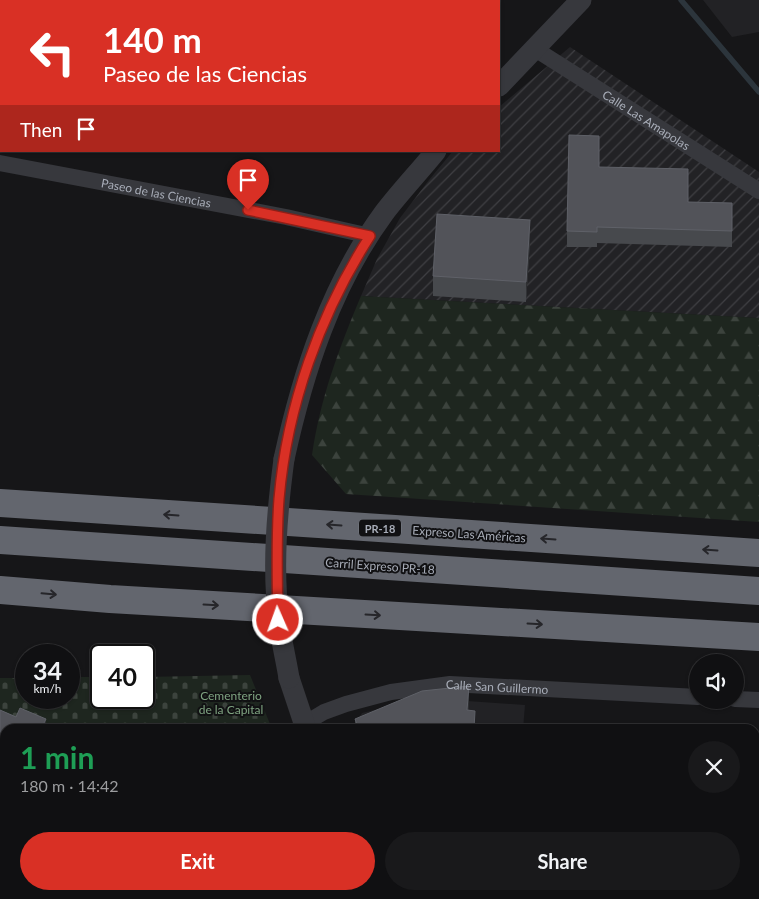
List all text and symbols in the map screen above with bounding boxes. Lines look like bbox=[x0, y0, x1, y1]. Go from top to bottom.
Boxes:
text: 140 m bbox=[103, 18, 202, 60]
icon: left bbox=[20, 20, 85, 85]
text: Paseo de las Ciencias bbox=[103, 60, 307, 87]
street label: Calle Las Amapolas bbox=[600, 86, 693, 153]
icon: arrive bbox=[72, 115, 100, 143]
text: Then bbox=[20, 118, 62, 141]
pin bbox=[227, 159, 269, 210]
icon: arrive bbox=[234, 166, 262, 194]
street label: Paseo de las Ciencias bbox=[100, 175, 212, 210]
one-way arrow bbox=[164, 510, 180, 519]
road number: PR-18 bbox=[359, 520, 401, 536]
one-way arrow bbox=[326, 521, 342, 530]
street label: Expreso Las Américas bbox=[412, 523, 526, 545]
one-way arrow bbox=[540, 534, 556, 544]
one-way arrow bbox=[703, 545, 719, 554]
street label: Carril Expreso PR-18 bbox=[325, 555, 435, 577]
one-way arrow bbox=[40, 590, 56, 599]
position arrow bbox=[251, 593, 303, 645]
one-way arrow bbox=[202, 601, 218, 610]
one-way arrow bbox=[365, 610, 381, 619]
one-way arrow bbox=[527, 620, 543, 629]
speed limit sign: 40 bbox=[90, 644, 155, 709]
map controls bbox=[689, 654, 744, 709]
button: sound bbox=[689, 654, 744, 709]
text: 34 bbox=[33, 655, 62, 685]
street label: Calle San Guillermo bbox=[445, 676, 549, 697]
text: km/h bbox=[33, 681, 62, 696]
park label: Cementerio de la Capital bbox=[199, 688, 263, 717]
text: 1 min bbox=[20, 739, 94, 775]
button: close bbox=[688, 741, 740, 793]
text: 180 m · 14:42 bbox=[20, 776, 119, 795]
button: Exit bbox=[20, 832, 375, 890]
button: Share bbox=[385, 832, 740, 890]

